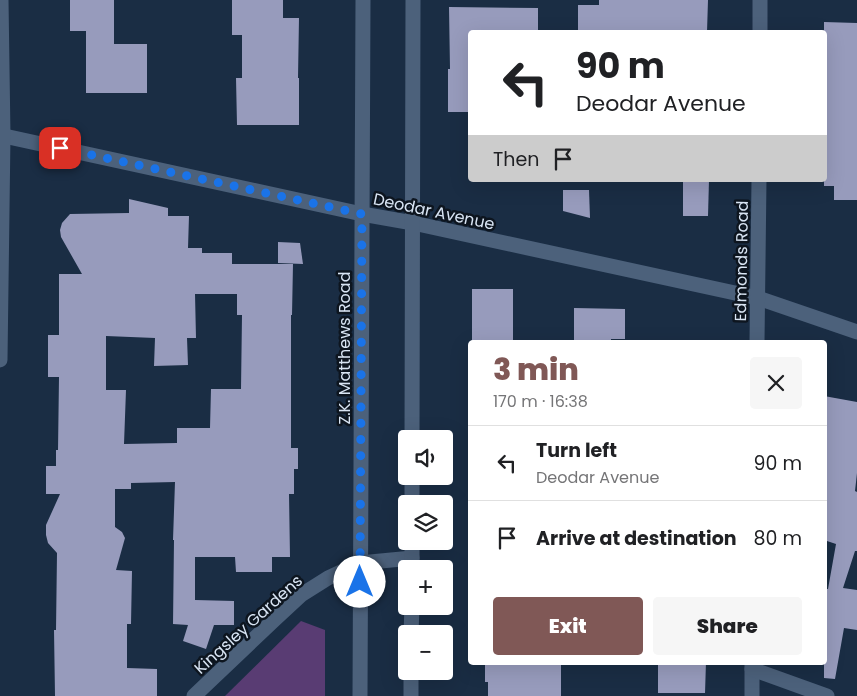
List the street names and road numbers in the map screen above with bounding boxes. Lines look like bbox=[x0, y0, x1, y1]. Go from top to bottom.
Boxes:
street label: Deodar Avenue bbox=[371, 187, 497, 236]
street label: Edmonds Road bbox=[729, 200, 754, 322]
street label: Z.K. Matthews Road bbox=[333, 272, 356, 424]
street label: Kingsley Gardens bbox=[189, 569, 308, 679]

